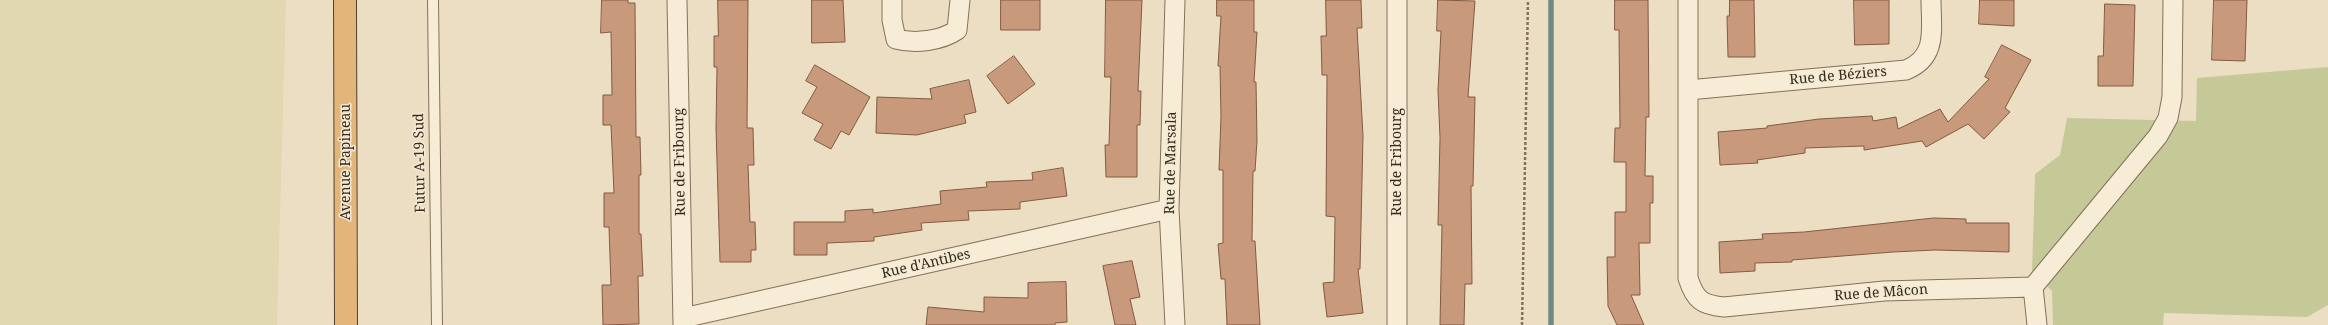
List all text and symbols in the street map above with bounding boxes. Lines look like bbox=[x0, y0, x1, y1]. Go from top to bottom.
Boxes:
street label: Rue de Béziers bbox=[1789, 63, 1887, 89]
street label: Avenue Papineau bbox=[338, 104, 354, 220]
street label: Rue de Fribourg bbox=[671, 108, 689, 216]
street label: Rue de Fribourg bbox=[1389, 108, 1405, 216]
street label: Rue de Marsala bbox=[1162, 111, 1180, 215]
street label: Futur A-19 Sud bbox=[411, 113, 429, 213]
street label: Rue d'Antibes bbox=[880, 246, 972, 282]
street label: Rue de Mâcon bbox=[1834, 281, 1928, 305]

